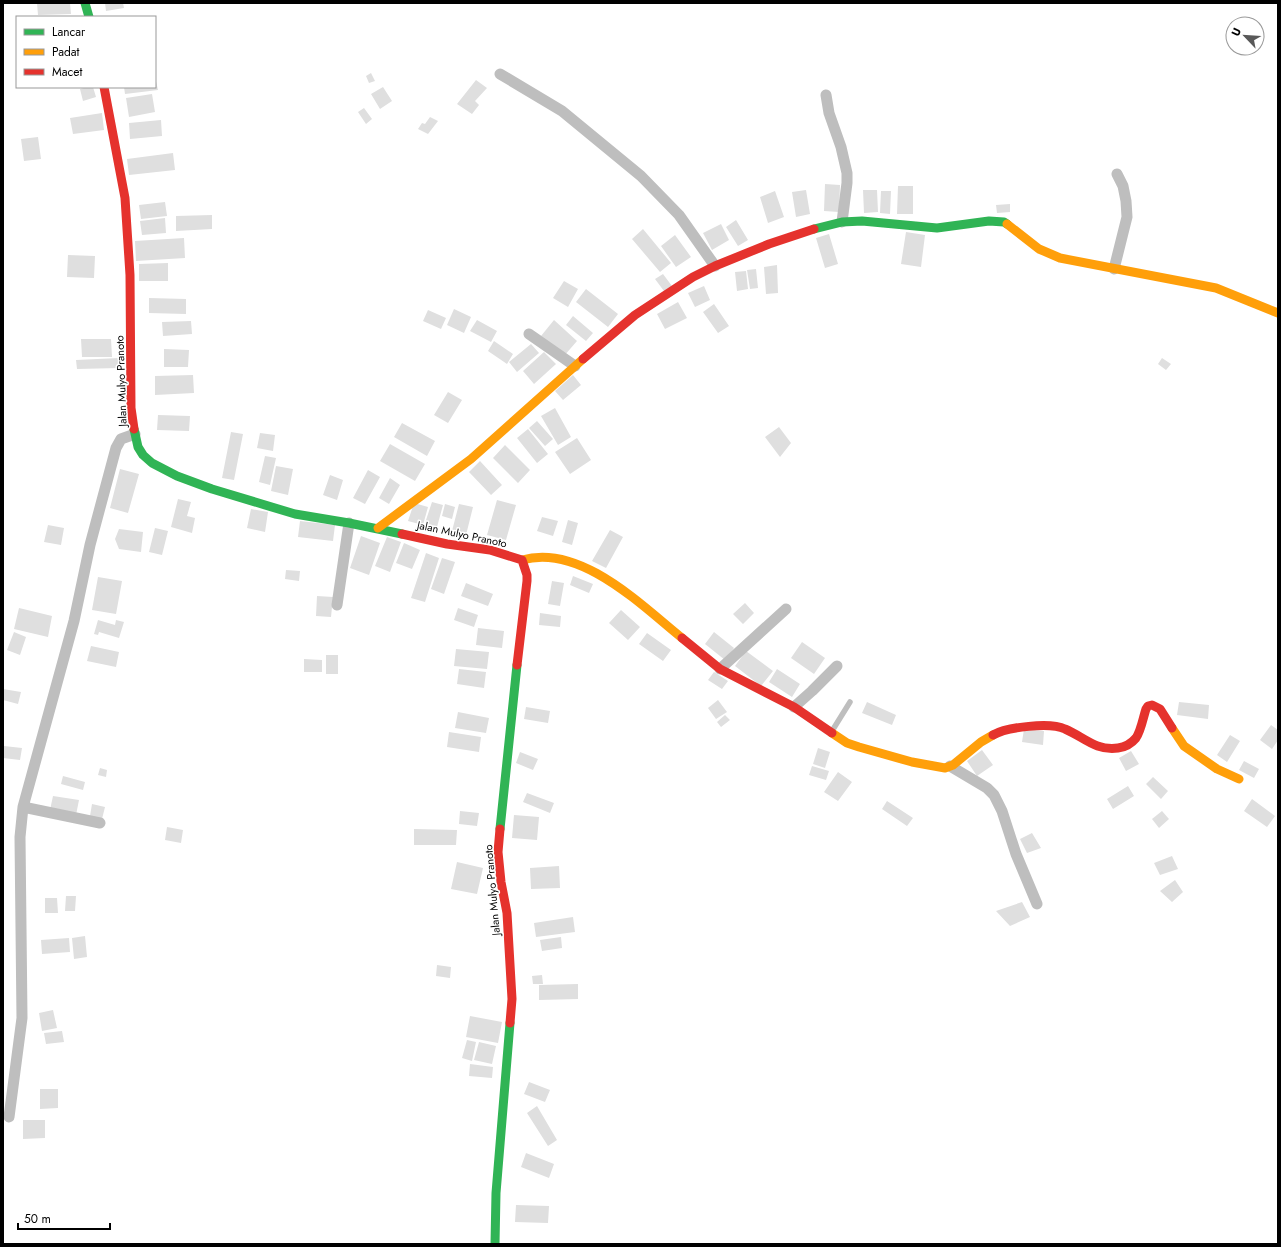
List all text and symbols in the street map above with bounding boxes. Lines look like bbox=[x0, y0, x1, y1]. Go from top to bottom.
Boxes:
legend bbox=[16, 16, 156, 88]
north arrow bbox=[1225, 16, 1265, 56]
text: Lancar bbox=[52, 23, 86, 41]
text: U bbox=[1227, 25, 1245, 39]
text: Padat bbox=[52, 43, 80, 61]
text: Macet bbox=[52, 63, 82, 81]
street label: Jalan Mulyo Pranoto bbox=[111, 335, 131, 429]
street label: Jalan Mulyo Pranoto bbox=[414, 516, 508, 551]
street label: Jalan Mulyo Pranoto bbox=[480, 844, 504, 938]
scale bar bbox=[18, 1205, 110, 1231]
text: 50 m bbox=[24, 1210, 51, 1228]

